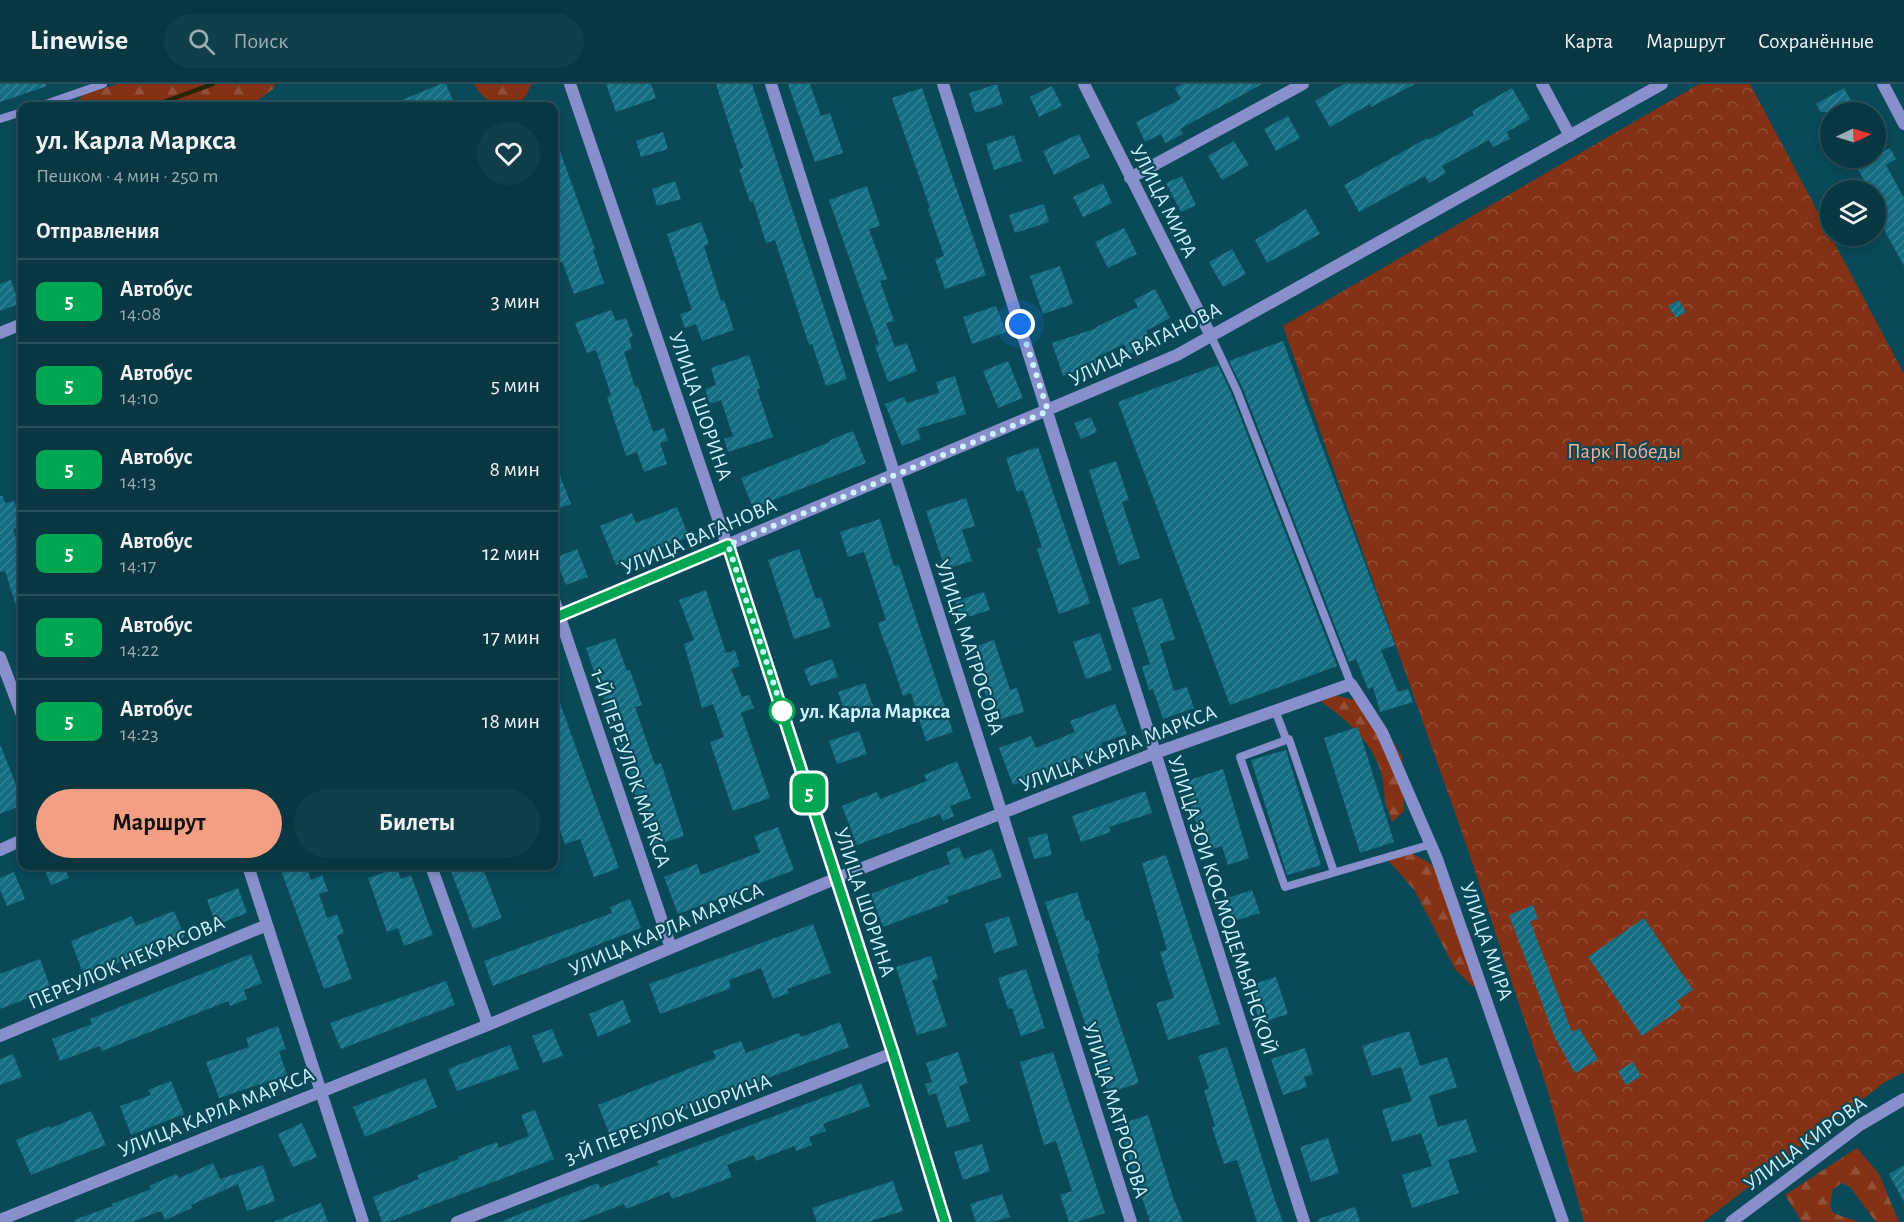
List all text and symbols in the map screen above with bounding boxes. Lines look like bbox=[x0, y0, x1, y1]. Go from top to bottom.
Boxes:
search box bbox=[164, 14, 584, 68]
icon: search bbox=[185, 25, 218, 58]
text: Linewise bbox=[30, 27, 128, 55]
text: Поиск bbox=[233, 30, 288, 52]
text: Карта bbox=[1564, 31, 1613, 52]
text: Маршрут bbox=[1646, 31, 1725, 52]
text: Сохранённые bbox=[1758, 31, 1874, 52]
north arrow bbox=[1820, 102, 1886, 168]
map controls bbox=[1820, 102, 1886, 246]
button: heart bbox=[477, 122, 540, 185]
text: ул. Карла Маркса bbox=[36, 127, 237, 155]
street label: УЛИЦА МИРА bbox=[1126, 141, 1201, 261]
text: Пешком · 4 мин · 250 m bbox=[36, 166, 218, 186]
button: layers bbox=[1820, 180, 1886, 246]
text: Отправления bbox=[36, 220, 160, 242]
text: Автобус bbox=[120, 278, 193, 300]
text: 3 мин bbox=[491, 290, 540, 312]
text: 5 bbox=[64, 291, 74, 312]
street label: УЛИЦА ВАГАНОВА bbox=[1066, 299, 1224, 390]
text: 14:08 bbox=[120, 304, 161, 324]
your location bbox=[1005, 309, 1035, 339]
street label: УЛИЦА ШОРИНА bbox=[665, 329, 736, 483]
text: Автобус bbox=[120, 362, 193, 384]
text: 5 мин bbox=[491, 374, 540, 396]
text: 5 bbox=[64, 375, 74, 396]
text: 14:10 bbox=[120, 388, 159, 408]
park label: Парк Победы bbox=[1567, 441, 1681, 462]
text: Автобус bbox=[120, 446, 193, 468]
text: 8 мин bbox=[489, 458, 540, 480]
text: 5 bbox=[64, 459, 74, 480]
text: 14:13 bbox=[120, 472, 156, 492]
street label: УЛИЦА ВАГАНОВА bbox=[619, 494, 780, 579]
text: Автобус bbox=[120, 530, 193, 552]
text: 12 мин bbox=[482, 542, 540, 564]
text: 5 bbox=[64, 543, 74, 564]
text: 14:17 bbox=[120, 556, 156, 576]
street label: УЛИЦА МАТРОСОВА bbox=[931, 557, 1008, 737]
text: Автобус bbox=[120, 614, 193, 636]
text: 17 мин bbox=[483, 626, 540, 648]
text: 5 bbox=[64, 627, 74, 648]
text: 14:22 bbox=[120, 640, 159, 660]
street label: 1-Й ПЕРЕУЛОК МАРКСА bbox=[587, 666, 675, 870]
text: Автобус bbox=[120, 698, 193, 720]
marker: ул. Карла Маркса bbox=[769, 698, 795, 724]
place label: ул. Карла Маркса bbox=[799, 701, 950, 722]
street label: УЛИЦА КАРЛА МАРКСА bbox=[1017, 701, 1219, 796]
text: 18 мин bbox=[482, 710, 540, 732]
text: 5 bbox=[64, 711, 74, 732]
text: 14:23 bbox=[120, 724, 158, 744]
street label: УЛИЦА ЗОИ КОСМОДЕМЬЯНСКОЙ bbox=[1164, 753, 1282, 1057]
line badge: 5 bbox=[790, 774, 828, 812]
text: 5 bbox=[804, 783, 814, 804]
button: Маршрут bbox=[36, 789, 282, 858]
button: Билеты bbox=[294, 789, 540, 858]
street label: УЛИЦА ШОРИНА bbox=[831, 825, 899, 979]
street label: УЛИЦА КАРЛА МАРКСА bbox=[566, 879, 766, 980]
street label: УЛИЦА МИРА bbox=[1456, 879, 1517, 1003]
street label: ПЕРЕУЛОК НЕКРАСОВА bbox=[25, 912, 227, 1013]
street label: УЛИЦА МАТРОСОВА bbox=[1079, 1020, 1152, 1201]
street label: УЛИЦА КАРЛА МАРКСА bbox=[115, 1064, 317, 1161]
street label: 3-Й ПЕРЕУЛОК ШОРИНА bbox=[561, 1069, 775, 1169]
street label: УЛИЦА КИРОВА bbox=[1740, 1092, 1870, 1195]

